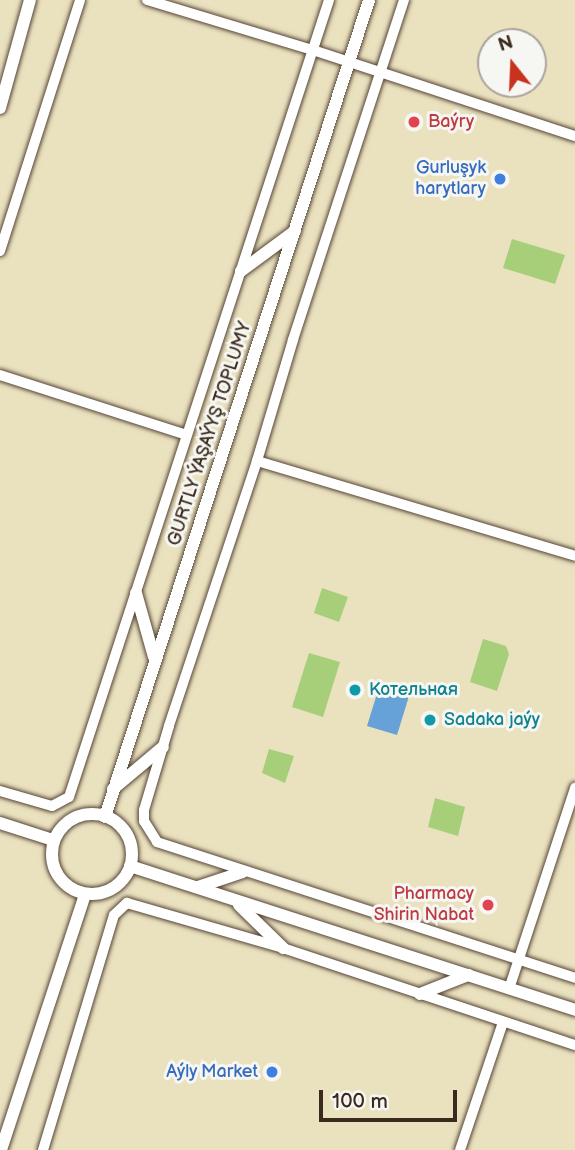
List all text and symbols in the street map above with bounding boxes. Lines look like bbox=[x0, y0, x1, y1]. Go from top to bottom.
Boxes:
north arrow bbox=[477, 28, 547, 98]
text: N bbox=[496, 31, 516, 58]
place label: Baýry bbox=[428, 111, 474, 133]
marker: Baýry bbox=[406, 114, 422, 130]
place label: Gurluşyk harytlary bbox=[415, 158, 486, 200]
marker: Gurluşyk harytlary bbox=[492, 171, 508, 187]
street label: GURTLY ÝAŞAÝYŞ TOPLUMY bbox=[163, 319, 257, 549]
place label: Котельная bbox=[369, 679, 458, 701]
marker: Котельная bbox=[347, 682, 363, 698]
place label: Sadaka jaýy bbox=[444, 709, 540, 731]
marker: Sadaka jaýy bbox=[422, 712, 438, 728]
place label: Pharmacy Shirin Nabat bbox=[374, 884, 474, 926]
marker: Pharmacy Shirin Nabat bbox=[480, 897, 496, 913]
place label: Aýly Market bbox=[165, 1061, 258, 1083]
marker: Aýly Market bbox=[264, 1064, 280, 1080]
scale bar bbox=[323, 1076, 461, 1120]
text: 100 m bbox=[332, 1089, 388, 1114]

